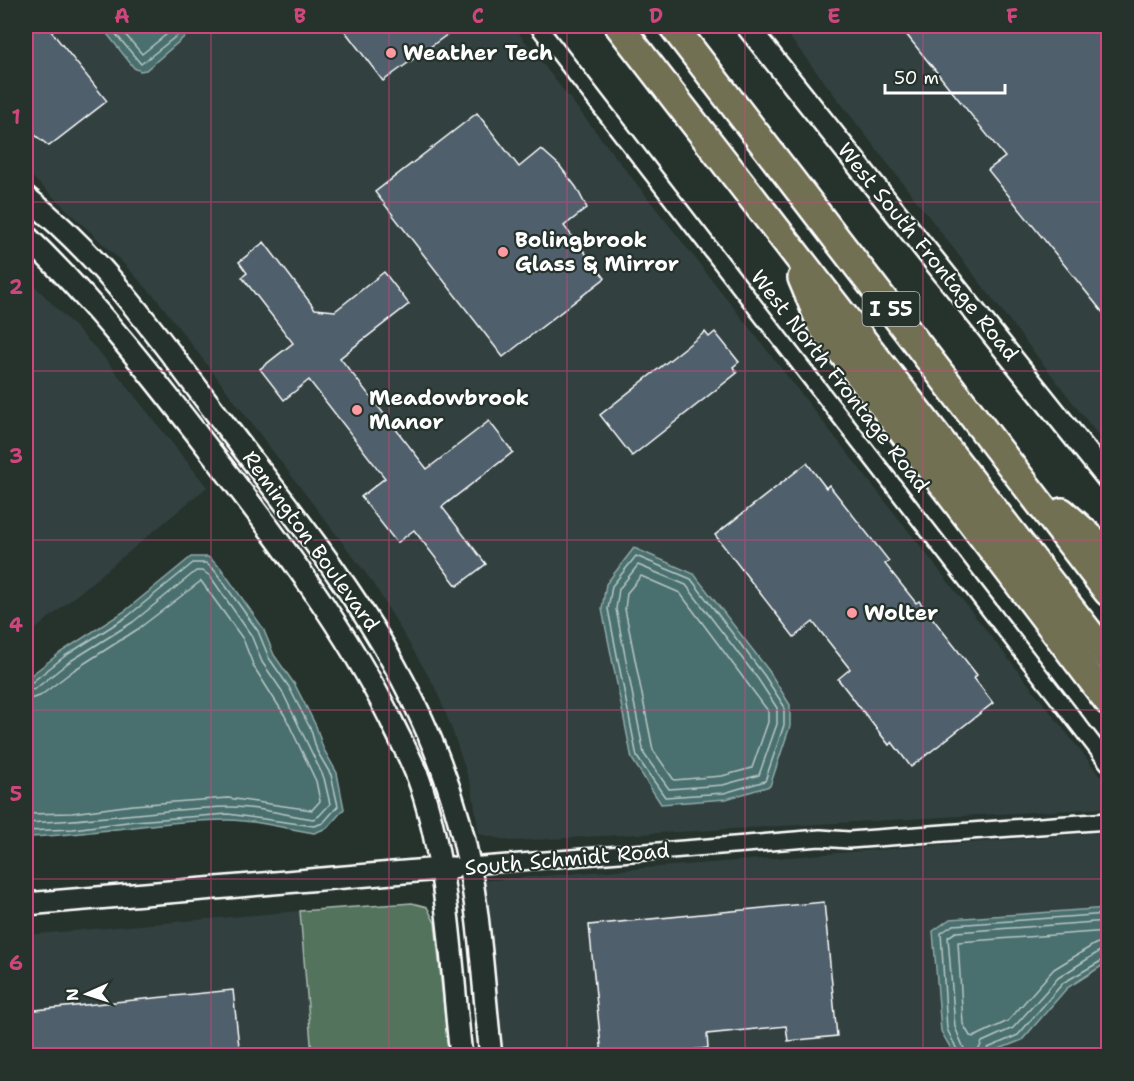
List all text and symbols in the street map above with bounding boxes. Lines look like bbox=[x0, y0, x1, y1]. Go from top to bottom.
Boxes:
text: A bbox=[114, 3, 130, 29]
text: B bbox=[294, 3, 306, 29]
text: C bbox=[472, 3, 484, 29]
text: D bbox=[649, 3, 663, 29]
text: E bbox=[827, 3, 841, 29]
text: F bbox=[1006, 3, 1018, 29]
place label: Weather Tech bbox=[403, 39, 553, 67]
marker: Weather Tech bbox=[384, 46, 398, 60]
scale bar bbox=[885, 57, 1005, 95]
text: 50 m bbox=[894, 66, 939, 90]
text: 1 bbox=[11, 104, 21, 130]
street label: West South Frontage Road bbox=[831, 137, 1025, 367]
place label: Bolingbrook Glass & Mirror bbox=[515, 226, 679, 278]
marker: Bolingbrook Glass & Mirror bbox=[496, 245, 510, 259]
street label: West North Frontage Road bbox=[744, 264, 936, 498]
text: 2 bbox=[9, 274, 23, 300]
road number: I 55 bbox=[862, 292, 920, 326]
place label: Meadowbrook Manor bbox=[369, 384, 529, 436]
marker: Meadowbrook Manor bbox=[350, 403, 364, 417]
text: 3 bbox=[9, 443, 23, 469]
street label: Remington Boulevard bbox=[236, 445, 386, 637]
place label: Wolter bbox=[864, 599, 938, 627]
marker: Wolter bbox=[845, 606, 859, 620]
text: 4 bbox=[9, 612, 23, 638]
text: 5 bbox=[10, 781, 22, 807]
street label: South Schmidt Road bbox=[463, 836, 671, 882]
text: 6 bbox=[9, 950, 23, 976]
north arrow bbox=[57, 964, 117, 1024]
text: N bbox=[62, 988, 83, 1002]

